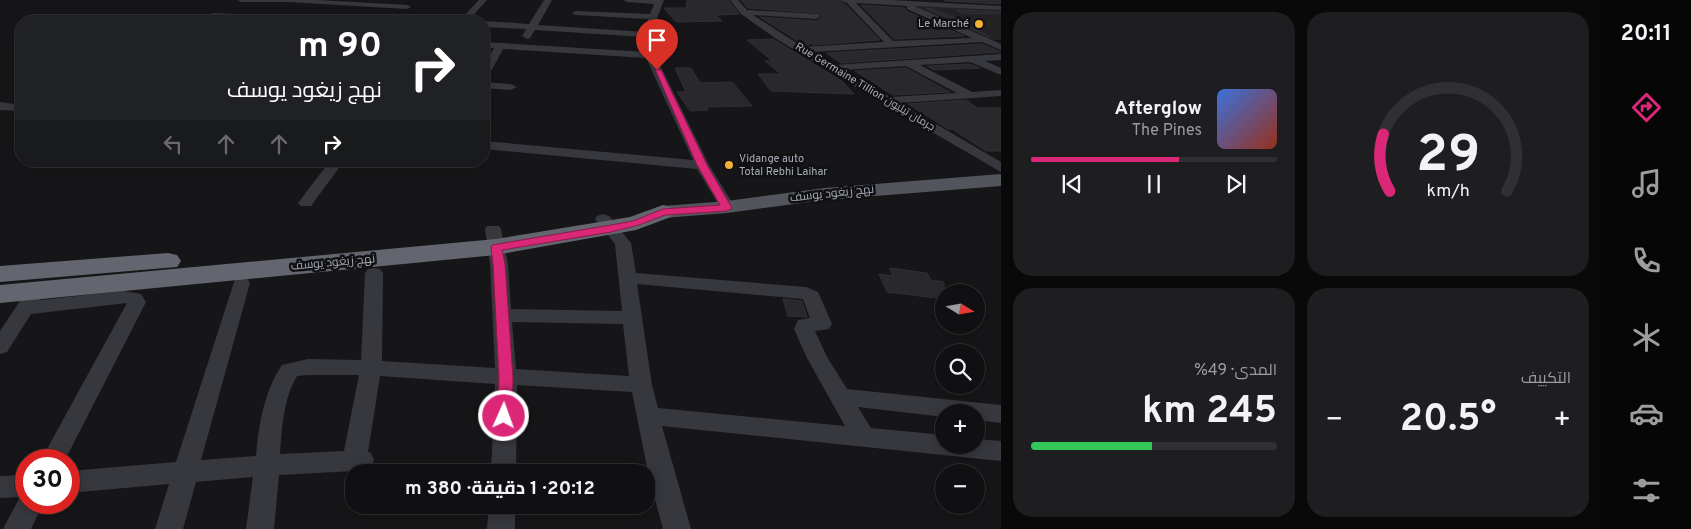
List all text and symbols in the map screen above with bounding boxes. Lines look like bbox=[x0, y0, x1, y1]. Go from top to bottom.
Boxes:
place label: Le Marché bbox=[918, 17, 969, 31]
marker: Le Marché bbox=[973, 18, 985, 30]
pin bbox=[636, 19, 678, 70]
text: 20:11 bbox=[1621, 21, 1671, 48]
text: 90 m bbox=[298, 25, 382, 69]
icon: arrive bbox=[643, 26, 671, 54]
icon: right bbox=[400, 35, 465, 100]
street label: Rue Germaine Tillion جرمان تيليون bbox=[793, 40, 937, 134]
text: نهج زيغود يوسف bbox=[227, 78, 382, 105]
icon: directions bbox=[1629, 90, 1664, 125]
text: Afterglow bbox=[1115, 97, 1202, 121]
text: The Pines bbox=[1132, 121, 1202, 141]
text: 29 bbox=[1416, 124, 1480, 190]
icon: left bbox=[159, 130, 187, 158]
icon: ahead bbox=[212, 130, 240, 158]
icon: ahead bbox=[265, 130, 293, 158]
icon: right bbox=[318, 130, 346, 158]
place label: Vidange auto Total Rebhi Laihar bbox=[739, 152, 828, 179]
marker: Vidange auto Total Rebhi Laihar bbox=[723, 159, 735, 171]
icon: music bbox=[1629, 166, 1664, 201]
icon: previous bbox=[1058, 170, 1086, 198]
icon: pause bbox=[1140, 170, 1168, 198]
icon: next bbox=[1222, 170, 1250, 198]
text: km/h bbox=[1426, 180, 1470, 203]
street label: نهج زيغود يوسف bbox=[789, 182, 875, 206]
icon: phone bbox=[1629, 243, 1664, 278]
street label: نهج زيغود يوسف bbox=[290, 251, 376, 275]
north arrow bbox=[935, 284, 985, 334]
map controls bbox=[935, 284, 985, 514]
icon: climate bbox=[1629, 320, 1664, 355]
button: search bbox=[935, 344, 985, 394]
text: المدى · 49% bbox=[1194, 361, 1277, 381]
text: التكييف bbox=[1521, 369, 1571, 389]
text: 245 km bbox=[1142, 388, 1277, 437]
position arrow bbox=[477, 389, 529, 441]
text: 20.5° bbox=[1400, 396, 1496, 445]
icon: car bbox=[1629, 396, 1664, 431]
text: − bbox=[1325, 403, 1343, 439]
text: + bbox=[1553, 403, 1571, 439]
button: + bbox=[935, 404, 985, 454]
speed limit sign: 30 bbox=[15, 449, 80, 514]
button: − bbox=[935, 464, 985, 514]
icon: filters bbox=[1629, 473, 1664, 508]
text: 20:12 · 1 دقيقة · 380 m bbox=[405, 477, 595, 501]

